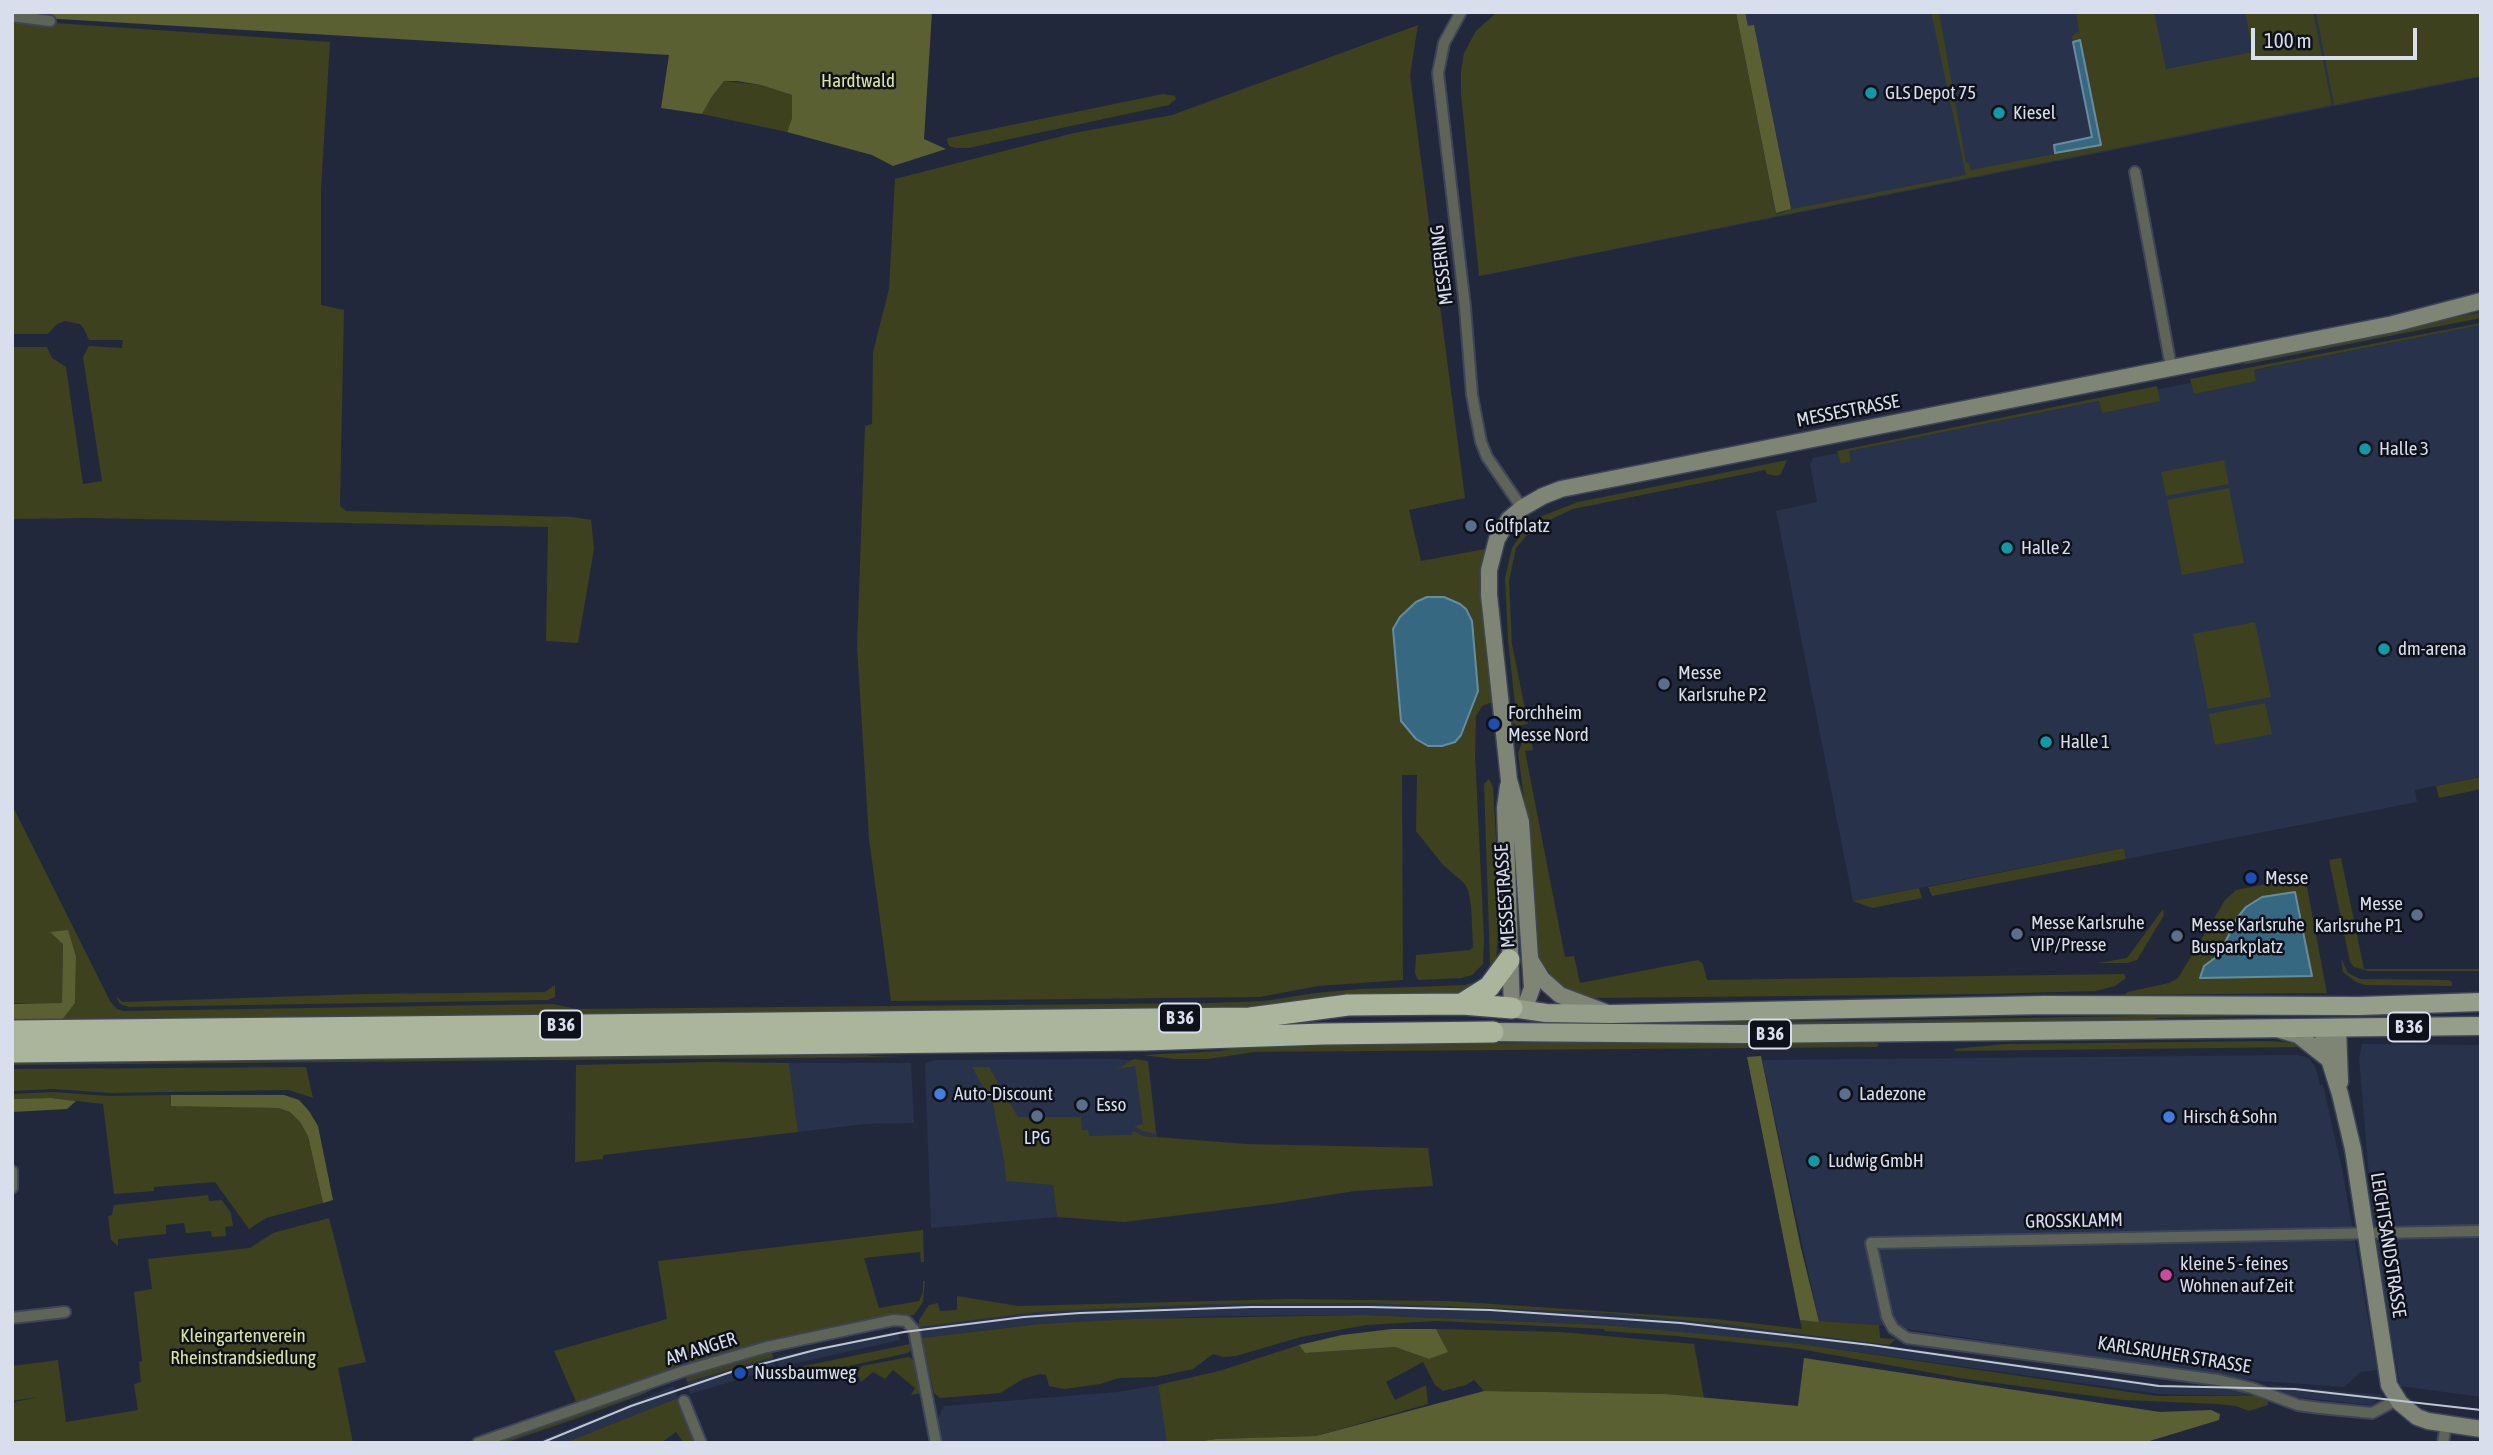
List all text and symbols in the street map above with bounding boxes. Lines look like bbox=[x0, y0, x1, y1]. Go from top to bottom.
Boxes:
scale bar bbox=[2255, 14, 2421, 58]
text: 100 m bbox=[2264, 28, 2312, 52]
park label: Hardtwald bbox=[821, 70, 895, 92]
place label: GLS Depot 75 bbox=[1885, 82, 1976, 104]
marker: GLS Depot 75 bbox=[1863, 85, 1879, 101]
place label: Kiesel bbox=[2013, 102, 2056, 124]
marker: Kiesel bbox=[1991, 105, 2007, 121]
street label: MESSERING bbox=[1426, 224, 1458, 306]
street label: MESSESTRASSE bbox=[1795, 390, 1901, 432]
place label: Halle 3 bbox=[2379, 438, 2429, 460]
marker: Halle 3 bbox=[2357, 441, 2373, 457]
place label: Golfplatz bbox=[1485, 515, 1549, 537]
marker: Golfplatz bbox=[1463, 518, 1479, 534]
place label: Halle 2 bbox=[2021, 537, 2071, 559]
marker: Halle 2 bbox=[1999, 540, 2015, 556]
place label: dm-arena bbox=[2398, 638, 2467, 660]
marker: dm-arena bbox=[2376, 641, 2392, 657]
place label: Messe Karlsruhe P2 bbox=[1678, 662, 1767, 706]
marker: Messe Karlsruhe P2 bbox=[1656, 676, 1672, 692]
place label: Forchheim Messe Nord bbox=[1508, 702, 1589, 746]
marker: Forchheim Messe Nord bbox=[1486, 716, 1502, 732]
place label: Halle 1 bbox=[2060, 731, 2110, 753]
marker: Halle 1 bbox=[2038, 734, 2054, 750]
street label: MESSESTRASSE bbox=[1490, 843, 1520, 949]
place label: Messe bbox=[2265, 867, 2308, 889]
marker: Messe bbox=[2243, 870, 2259, 886]
place label: Messe Karlsruhe P1 bbox=[2314, 893, 2403, 937]
marker: Messe Karlsruhe P1 bbox=[2409, 907, 2425, 923]
place label: Messe Karlsruhe VIP/Presse bbox=[2031, 912, 2145, 956]
place label: Messe Karlsruhe Busparkplatz bbox=[2191, 914, 2305, 958]
marker: Messe Karlsruhe VIP/Presse bbox=[2009, 926, 2025, 942]
marker: Messe Karlsruhe Busparkplatz bbox=[2169, 928, 2185, 944]
road number: B 36 bbox=[1159, 1003, 1201, 1032]
road number: B 36 bbox=[540, 1010, 582, 1040]
road number: B 36 bbox=[2388, 1012, 2430, 1042]
road number: B 36 bbox=[1749, 1020, 1791, 1049]
place label: Auto-Discount bbox=[954, 1083, 1053, 1105]
place label: Ladezone bbox=[1859, 1083, 1926, 1105]
marker: Auto-Discount bbox=[932, 1086, 948, 1102]
marker: Ladezone bbox=[1837, 1086, 1853, 1102]
place label: Esso bbox=[1096, 1094, 1126, 1116]
marker: Esso bbox=[1074, 1097, 1090, 1113]
place label: Hirsch & Sohn bbox=[2183, 1106, 2277, 1128]
marker: LPG bbox=[1029, 1108, 1045, 1124]
marker: Hirsch & Sohn bbox=[2161, 1109, 2177, 1125]
place label: LPG bbox=[1024, 1127, 1050, 1149]
place label: Ludwig GmbH bbox=[1828, 1150, 1924, 1172]
marker: Ludwig GmbH bbox=[1806, 1153, 1822, 1169]
street label: LEICHTSANDSTRASSE bbox=[2365, 1171, 2411, 1319]
street label: GROSSKLAMM bbox=[2025, 1209, 2123, 1233]
place label: kleine 5 - feines Wohnen auf Zeit bbox=[2180, 1253, 2294, 1297]
marker: kleine 5 - feines Wohnen auf Zeit bbox=[2158, 1267, 2174, 1283]
park label: Kleingartenverein Rheinstrandsiedlung bbox=[170, 1325, 316, 1369]
street label: AM ANGER bbox=[663, 1327, 739, 1371]
street label: KARLSRUHER STRASSE bbox=[2096, 1332, 2252, 1378]
place label: Nussbaumweg bbox=[754, 1362, 856, 1384]
marker: Nussbaumweg bbox=[732, 1365, 748, 1381]

